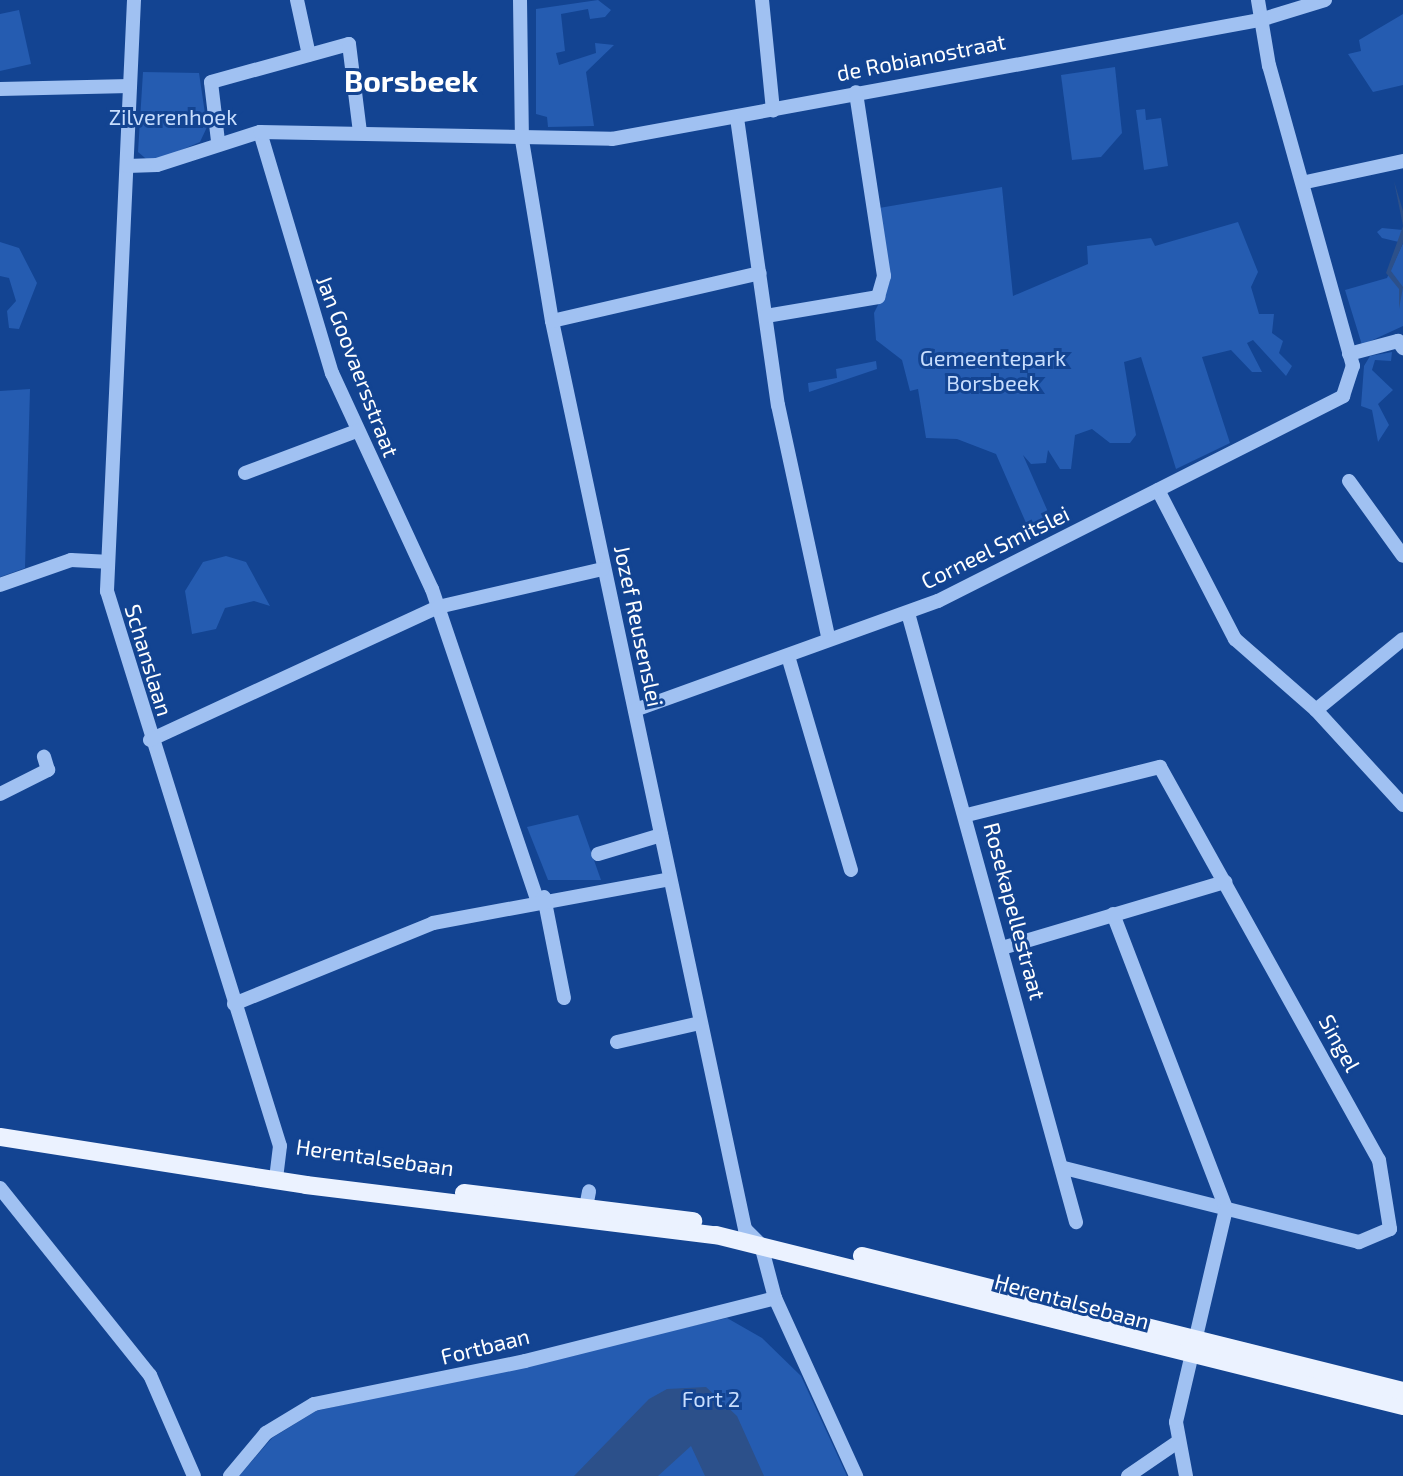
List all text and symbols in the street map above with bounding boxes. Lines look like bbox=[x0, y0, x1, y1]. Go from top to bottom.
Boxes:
street label: de Robianostraat bbox=[834, 28, 1008, 86]
district label: Borsbeek bbox=[344, 62, 478, 98]
park label: Zilverenhoek bbox=[109, 104, 237, 130]
street label: Jan Goovaersstraat bbox=[311, 272, 405, 460]
park label: Gemeentepark Borsbeek bbox=[920, 344, 1066, 396]
street label: Corneel Smitslei bbox=[916, 500, 1074, 594]
street label: Jozef Reusenslei bbox=[609, 543, 669, 709]
street label: Schanslaan bbox=[120, 601, 178, 719]
street label: Rosekapellestraat bbox=[979, 819, 1051, 1003]
street label: Singel bbox=[1314, 1010, 1366, 1076]
street label: Herentalsebaan bbox=[294, 1133, 456, 1181]
street label: Herentalsebaan bbox=[992, 1268, 1152, 1334]
street label: Fortbaan bbox=[438, 1322, 532, 1370]
park label: Fort 2 bbox=[682, 1386, 740, 1412]

